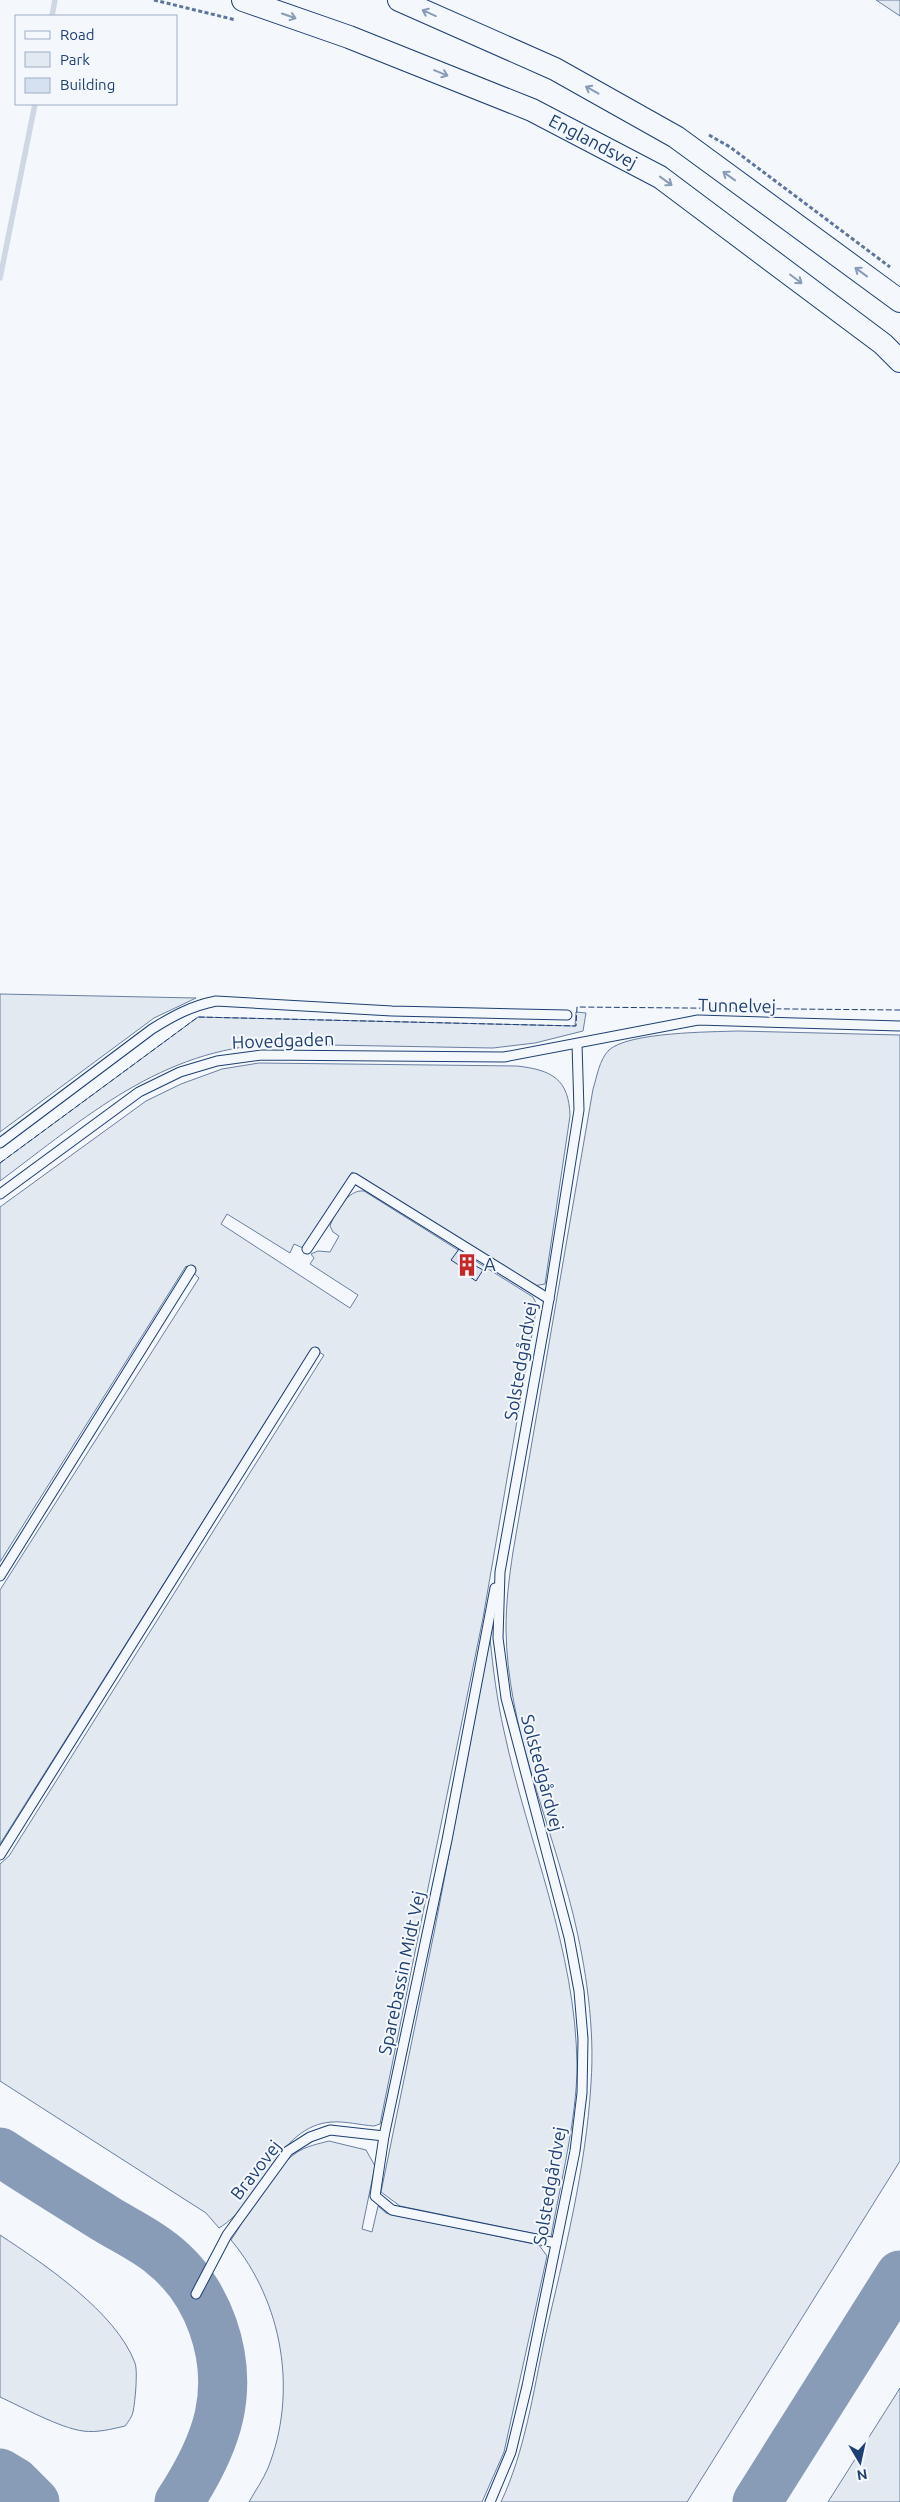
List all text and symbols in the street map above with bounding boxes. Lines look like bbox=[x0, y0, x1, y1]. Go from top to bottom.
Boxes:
one-way arrow bbox=[422, 8, 437, 18]
one-way arrow bbox=[280, 12, 296, 21]
legend bbox=[15, 15, 178, 105]
text: Road bbox=[60, 26, 95, 43]
text: Park bbox=[60, 51, 90, 68]
one-way arrow bbox=[433, 69, 448, 79]
text: Building bbox=[60, 76, 115, 93]
one-way arrow bbox=[585, 85, 600, 94]
street label: Englandsvej bbox=[546, 110, 641, 172]
one-way arrow bbox=[722, 171, 736, 181]
one-way arrow bbox=[659, 176, 672, 187]
one-way arrow bbox=[854, 267, 868, 277]
one-way arrow bbox=[789, 274, 803, 284]
street label: Tunnelvej bbox=[698, 994, 776, 1016]
street label: Hovedgaden bbox=[231, 1028, 335, 1052]
building icon: A bbox=[454, 1252, 480, 1278]
place label: A bbox=[484, 1254, 496, 1274]
street label: Solstedgårdvej bbox=[500, 1300, 540, 1422]
street label: Solstedgårdvej bbox=[518, 1712, 568, 1833]
street label: Sparebassin Midt Vej bbox=[374, 1889, 428, 2057]
street label: Solstedgårdvej bbox=[529, 2125, 569, 2247]
street label: Bravovej bbox=[226, 2136, 285, 2203]
north arrow bbox=[835, 2437, 885, 2487]
text: N bbox=[856, 2466, 868, 2484]

